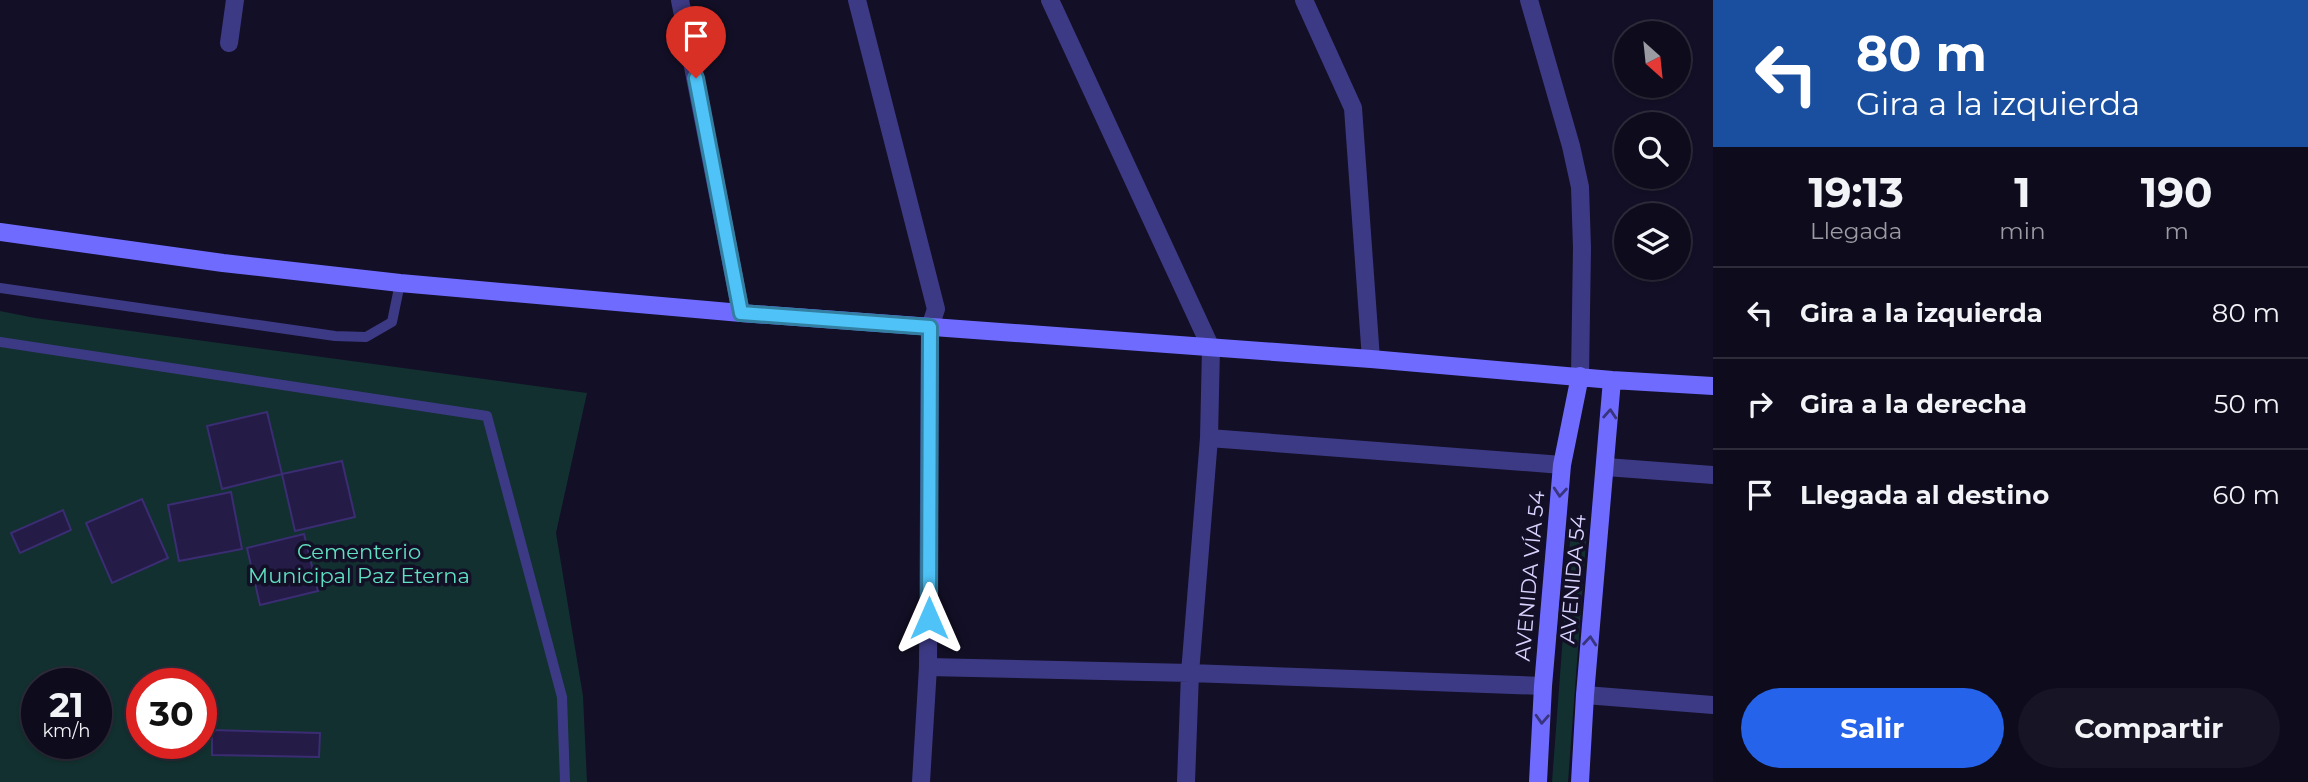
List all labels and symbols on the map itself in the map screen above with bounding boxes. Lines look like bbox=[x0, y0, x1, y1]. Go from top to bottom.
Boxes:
pin bbox=[666, 6, 726, 78]
north arrow bbox=[1614, 21, 1690, 98]
one-way arrow bbox=[1602, 408, 1617, 419]
one-way arrow bbox=[1553, 487, 1568, 498]
street label: AVENIDA VÍA 54 bbox=[1510, 490, 1549, 662]
street label: AVENIDA 54 bbox=[1554, 513, 1591, 645]
park label: Cementerio Municipal Paz Eterna bbox=[248, 539, 470, 588]
position arrow bbox=[892, 581, 966, 655]
one-way arrow bbox=[1582, 635, 1597, 646]
speed limit sign: 30 bbox=[126, 668, 217, 759]
one-way arrow bbox=[1534, 713, 1549, 724]

